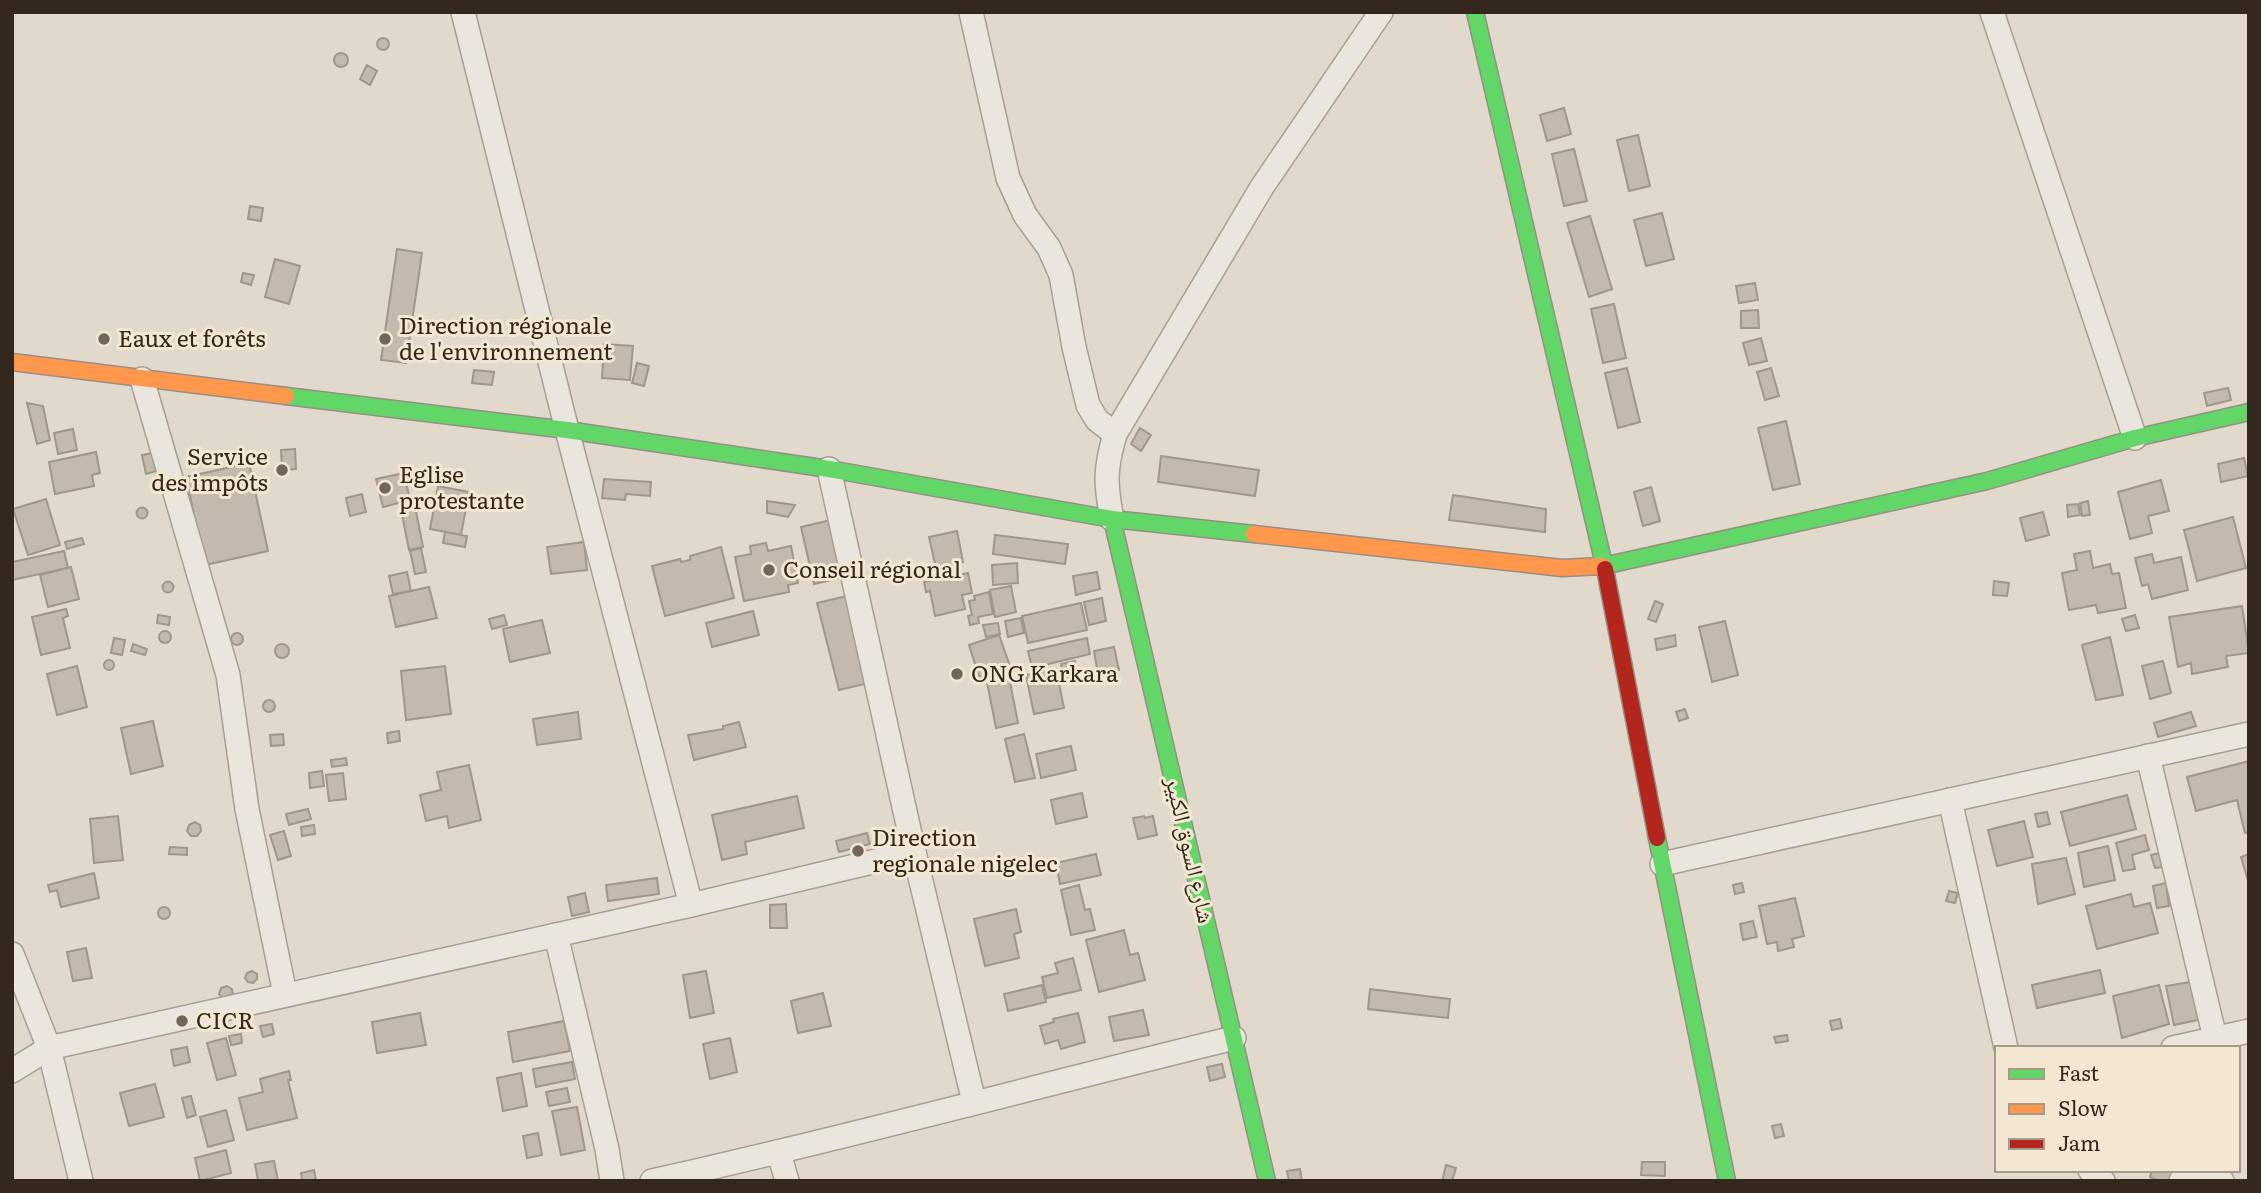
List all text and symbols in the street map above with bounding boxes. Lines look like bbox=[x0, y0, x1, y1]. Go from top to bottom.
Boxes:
place label: Direction régionale de l'environnement bbox=[399, 307, 613, 367]
place label: Eaux et forêts bbox=[118, 320, 266, 354]
marker: Eaux et forêts bbox=[96, 331, 112, 347]
marker: Direction régionale de l'environnement bbox=[377, 331, 393, 347]
place label: Service des impôts bbox=[151, 438, 268, 498]
place label: Eglise protestante bbox=[399, 456, 525, 516]
marker: Service des impôts bbox=[274, 462, 290, 478]
marker: Eglise protestante bbox=[377, 480, 393, 496]
place label: Conseil régional bbox=[783, 551, 962, 585]
marker: Conseil régional bbox=[761, 562, 777, 578]
place label: ONG Karkara bbox=[971, 655, 1119, 689]
marker: ONG Karkara bbox=[949, 666, 965, 682]
street label: شارع السوق الكبير bbox=[1158, 772, 1225, 926]
place label: Direction regionale nigelec bbox=[872, 819, 1058, 879]
marker: Direction regionale nigelec bbox=[850, 843, 866, 859]
place label: CICR bbox=[196, 1002, 255, 1036]
marker: CICR bbox=[174, 1013, 190, 1029]
legend bbox=[1995, 1046, 2240, 1172]
text: Fast bbox=[2058, 1056, 2099, 1087]
text: Slow bbox=[2058, 1091, 2108, 1122]
text: Jam bbox=[2058, 1126, 2100, 1157]

